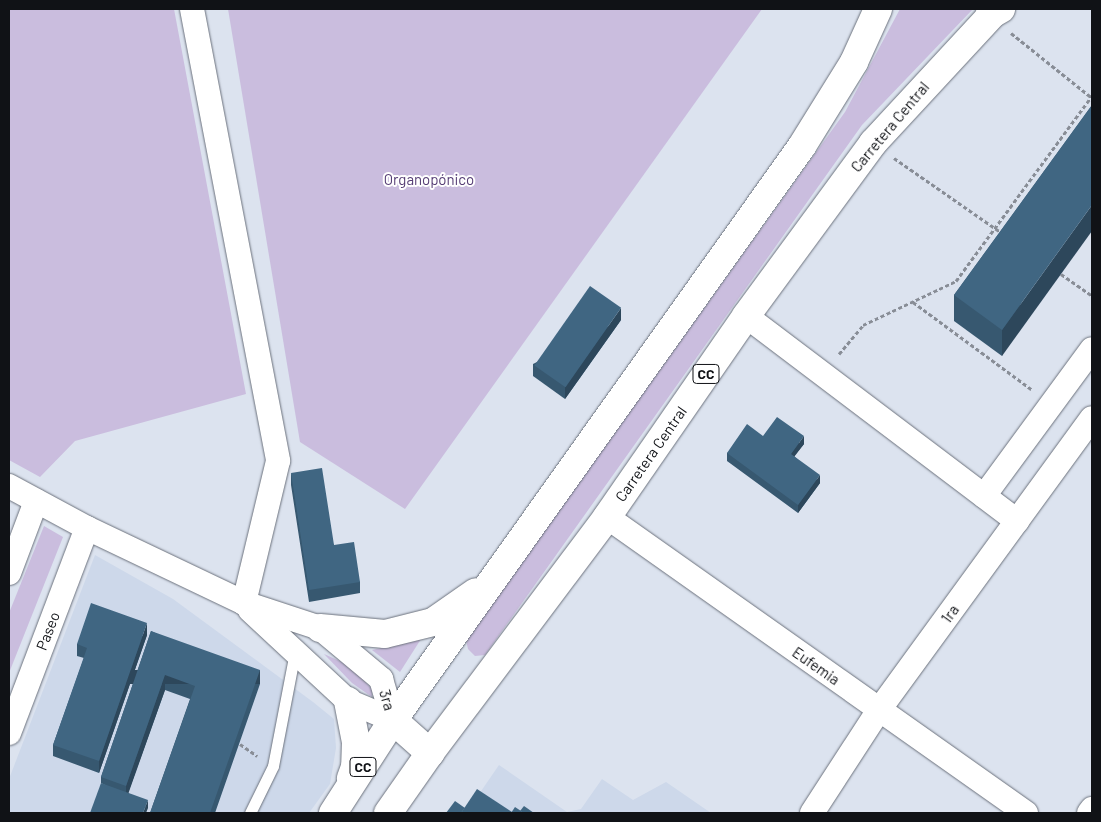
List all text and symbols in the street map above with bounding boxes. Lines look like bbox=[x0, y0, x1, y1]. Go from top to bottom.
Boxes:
street label: Carretera Central bbox=[847, 78, 933, 176]
park label: Organopónico bbox=[384, 171, 474, 189]
road number: CC bbox=[692, 362, 720, 386]
street label: Carretera Central bbox=[612, 403, 690, 505]
street label: 1ra bbox=[937, 601, 963, 627]
street label: Paseo bbox=[32, 609, 64, 653]
street label: Eufemia bbox=[789, 643, 843, 689]
street label: 3ra bbox=[375, 688, 399, 712]
road number: CC bbox=[349, 756, 377, 779]

